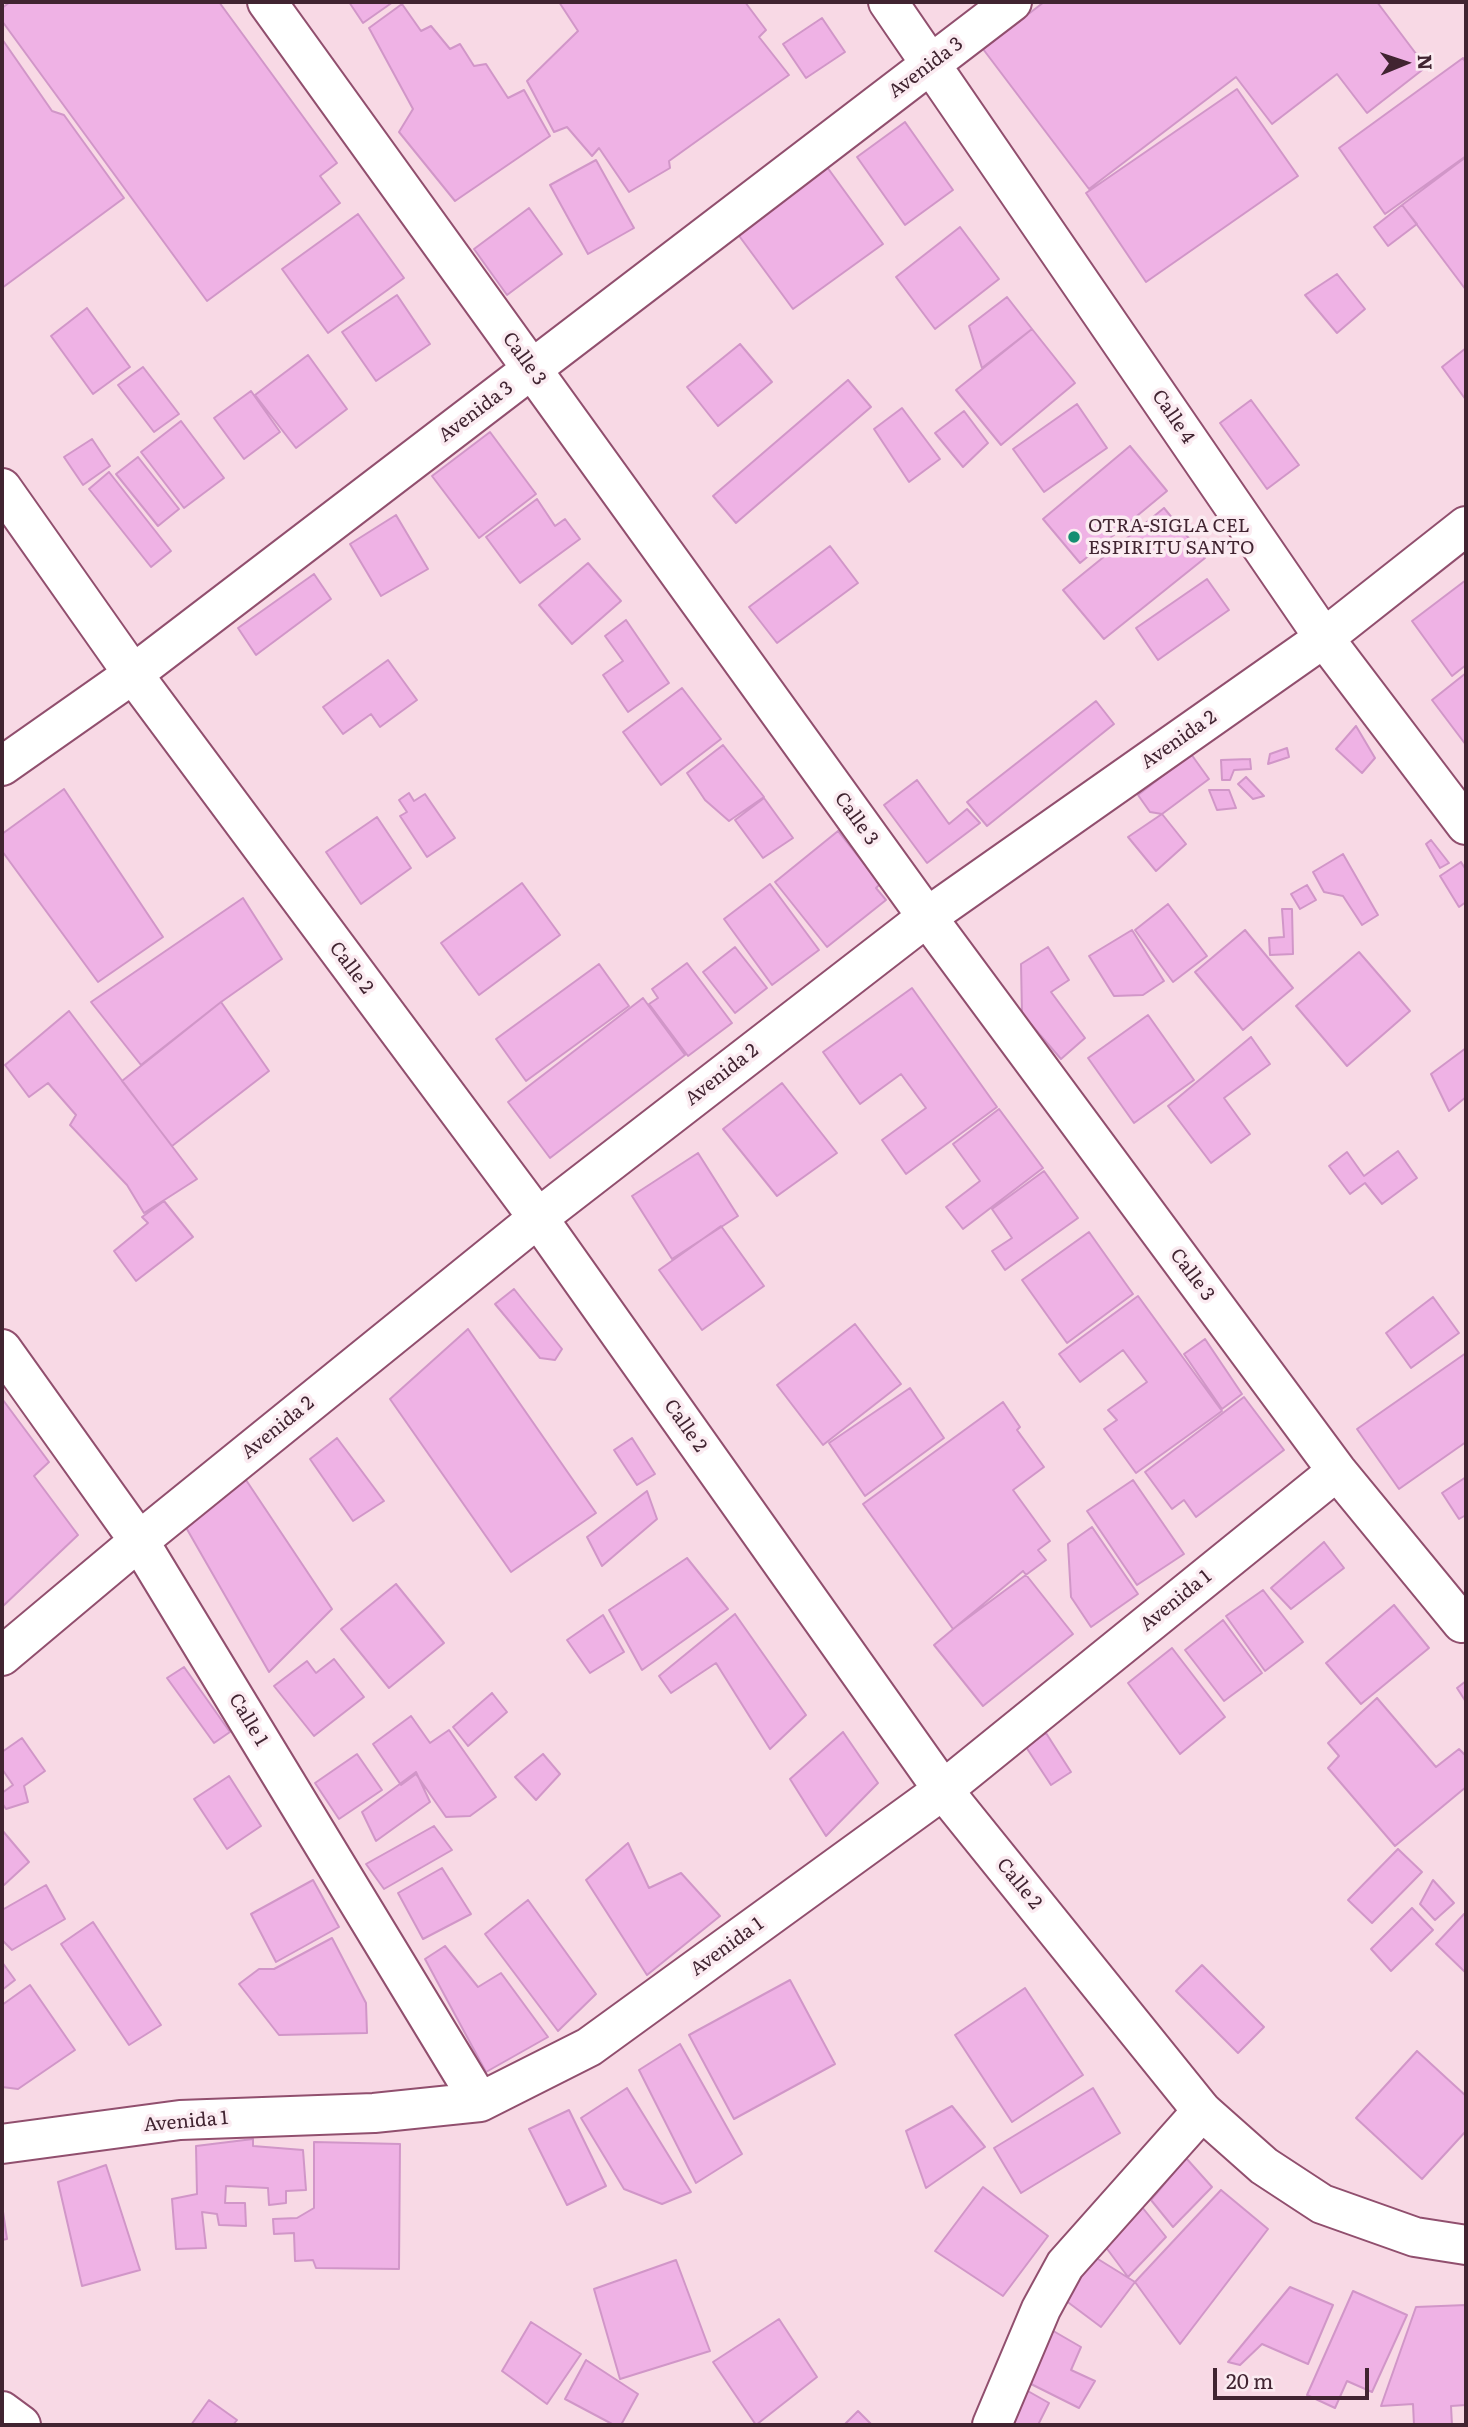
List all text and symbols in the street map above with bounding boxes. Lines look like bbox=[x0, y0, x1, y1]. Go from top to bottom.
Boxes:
north arrow bbox=[1370, 28, 1440, 98]
street label: Avenida 3 bbox=[884, 33, 968, 103]
text: N bbox=[1412, 54, 1440, 71]
street label: Calle 3 bbox=[497, 328, 551, 390]
street label: Avenida 3 bbox=[434, 377, 518, 447]
street label: Calle 4 bbox=[1147, 386, 1199, 448]
place label: OTRA-SIGLA CEL ESPIRITU SANTO bbox=[1088, 515, 1255, 559]
marker: OTRA-SIGLA CEL ESPIRITU SANTO bbox=[1066, 529, 1082, 545]
street label: Avenida 2 bbox=[1137, 706, 1221, 774]
street label: Calle 3 bbox=[829, 788, 883, 850]
street label: Calle 2 bbox=[324, 938, 378, 998]
street label: Avenida 2 bbox=[681, 1039, 763, 1111]
street label: Calle 3 bbox=[1165, 1244, 1219, 1306]
street label: Avenida 2 bbox=[237, 1392, 319, 1464]
street label: Calle 2 bbox=[659, 1395, 711, 1457]
street label: Avenida 1 bbox=[1136, 1565, 1216, 1637]
street label: Calle 1 bbox=[223, 1690, 273, 1750]
street label: Calle 2 bbox=[992, 1854, 1046, 1914]
street label: Avenida 1 bbox=[686, 1913, 768, 1981]
street label: Avenida 1 bbox=[143, 2107, 229, 2137]
scale bar bbox=[1216, 2354, 1372, 2398]
text: 20 m bbox=[1226, 2364, 1273, 2395]

